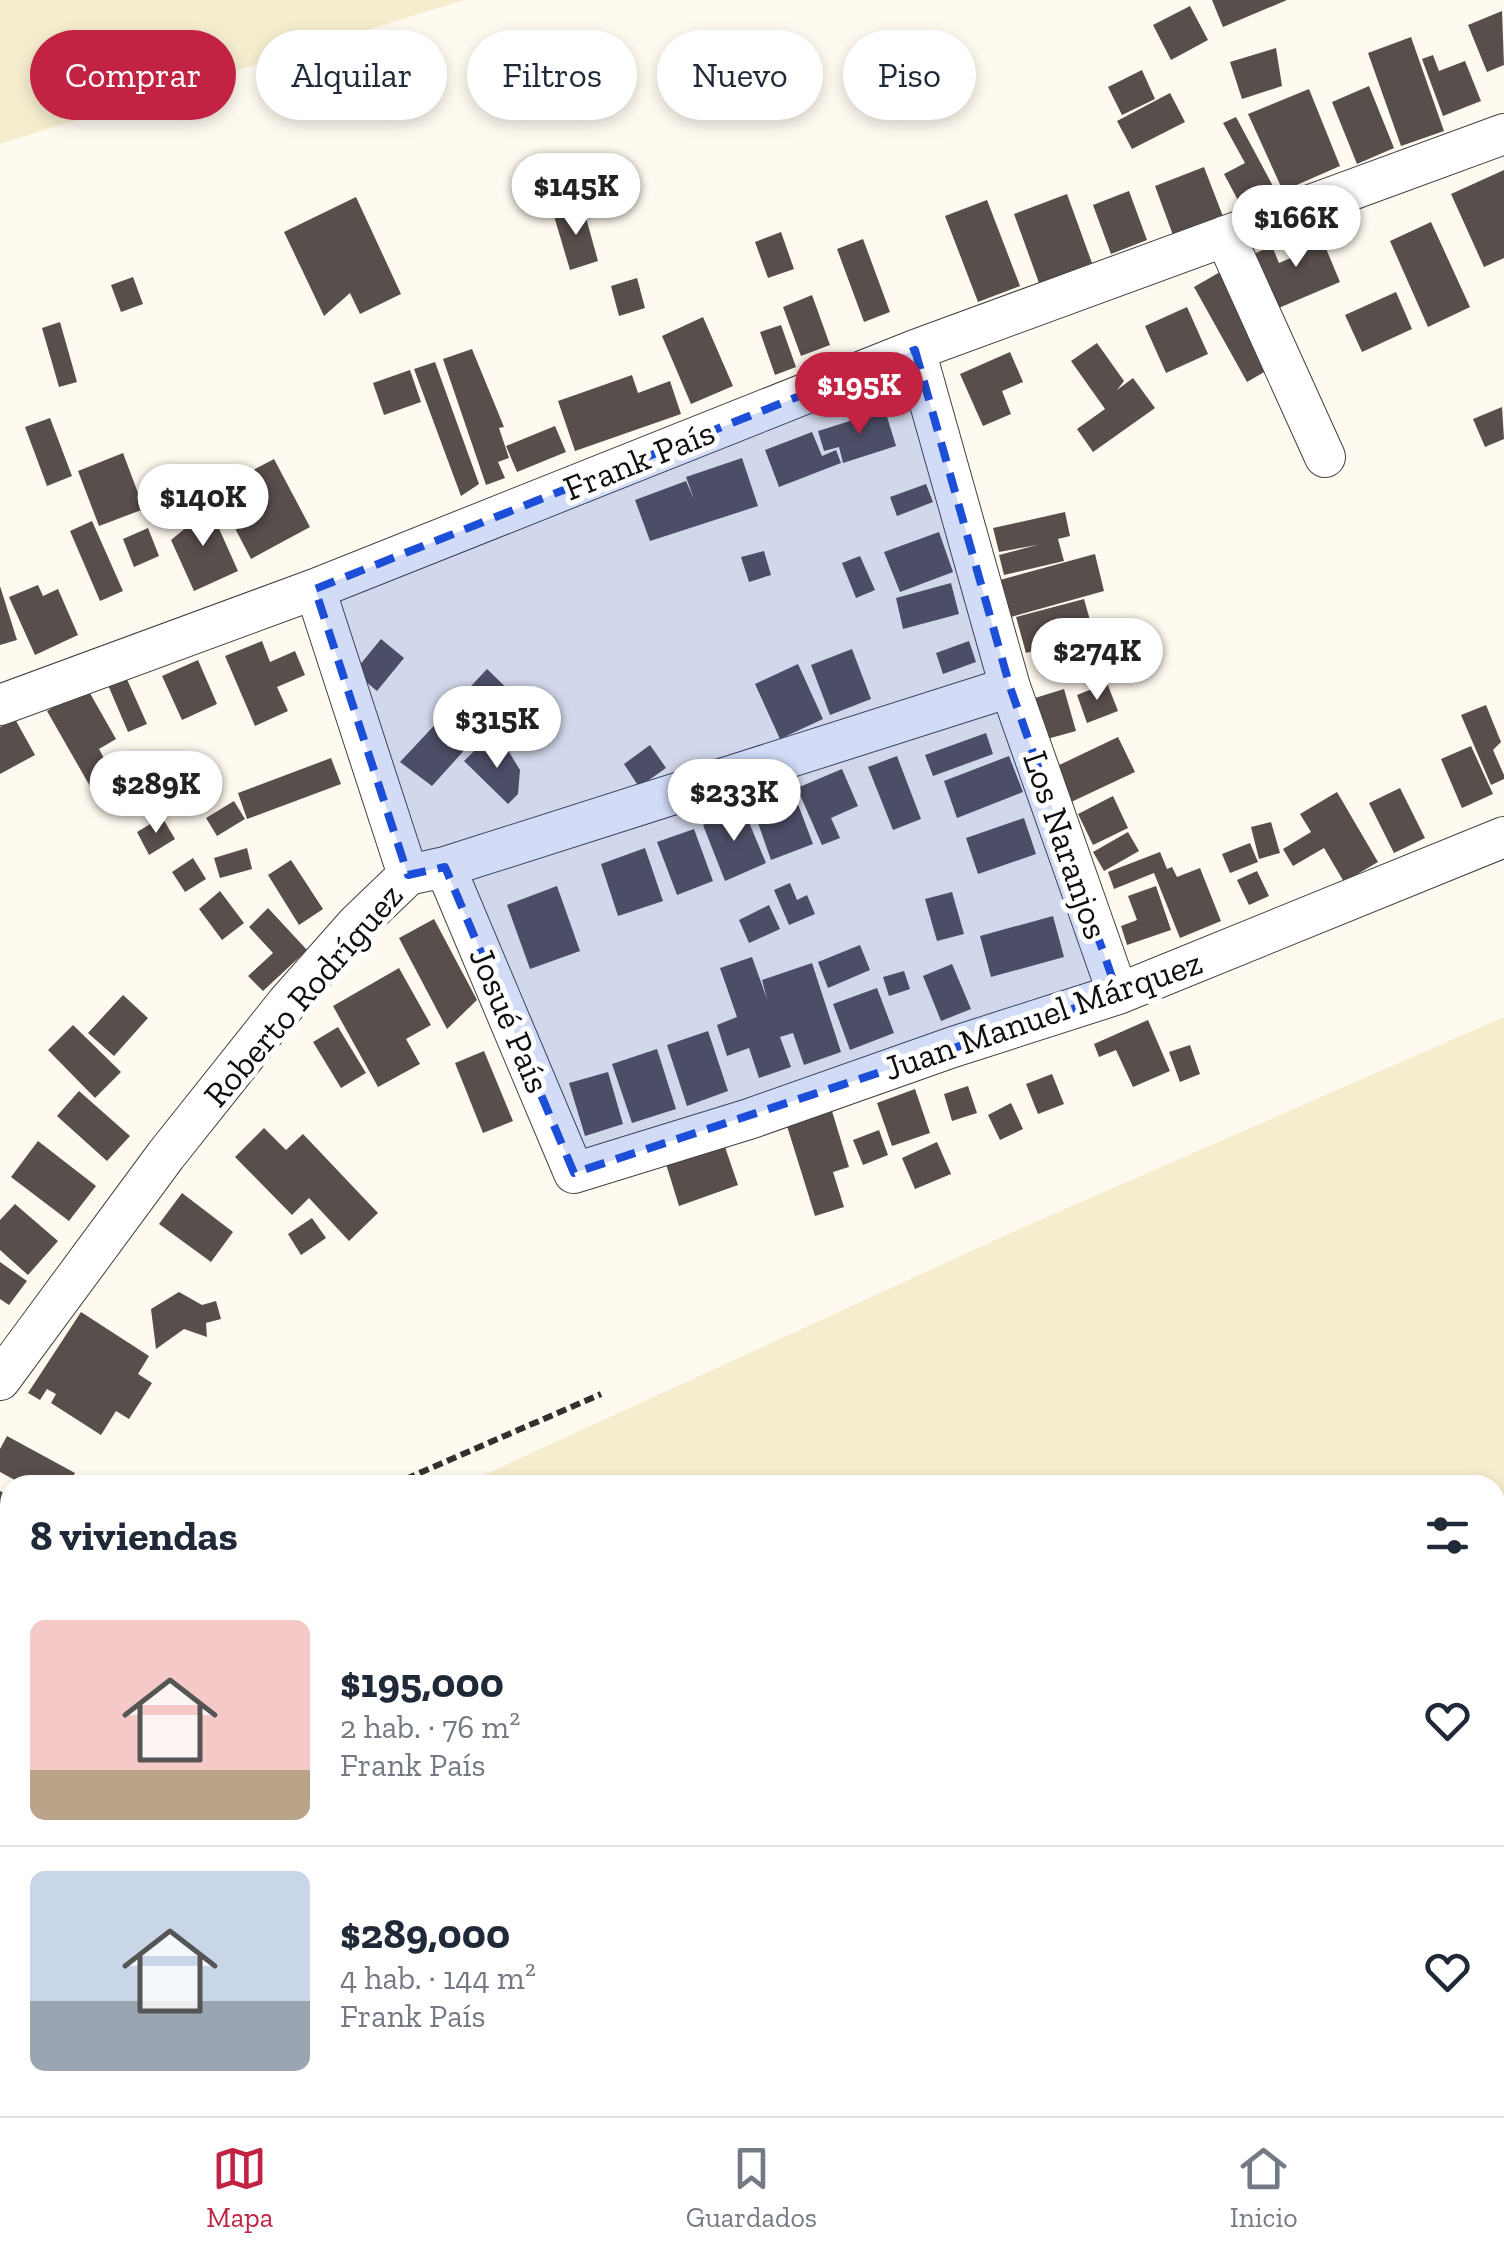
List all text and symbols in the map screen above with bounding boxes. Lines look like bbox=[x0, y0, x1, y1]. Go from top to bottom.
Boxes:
chip: Comprar bbox=[30, 30, 236, 120]
chip: Alquilar bbox=[256, 30, 447, 120]
chip: Filtros bbox=[467, 30, 637, 120]
chip: Nuevo bbox=[657, 30, 823, 120]
chip: Piso bbox=[843, 30, 976, 120]
pin: $145K bbox=[506, 153, 646, 238]
text: $145K bbox=[533, 166, 619, 204]
pin: $166K bbox=[1226, 185, 1366, 270]
text: $166K bbox=[1254, 198, 1338, 236]
pin: $195K bbox=[789, 352, 929, 437]
text: $195K bbox=[817, 365, 901, 403]
street label: Frank País bbox=[557, 411, 721, 509]
pin: $140K bbox=[133, 464, 273, 549]
text: $140K bbox=[160, 477, 246, 515]
pin: $274K bbox=[1027, 618, 1167, 703]
text: $274K bbox=[1053, 631, 1141, 669]
pin: $315K bbox=[427, 686, 567, 771]
text: $315K bbox=[455, 699, 539, 737]
street label: Los Naranjos bbox=[1014, 746, 1118, 944]
pin: $289K bbox=[86, 751, 226, 836]
pin: $233K bbox=[664, 759, 804, 844]
text: $289K bbox=[112, 764, 200, 802]
text: $233K bbox=[690, 772, 778, 810]
street label: Roberto Rodríguez bbox=[195, 875, 411, 1115]
street label: Josué País bbox=[461, 941, 559, 1099]
street label: Juan Manuel Márquez bbox=[878, 941, 1208, 1089]
icon: filters bbox=[1420, 1508, 1475, 1563]
text: 8 viviendas bbox=[30, 1510, 238, 1561]
text: $195,000 bbox=[340, 1657, 504, 1708]
icon: home bbox=[110, 1660, 230, 1780]
icon: heart bbox=[1420, 1693, 1475, 1748]
text: 2 hab. · 76 m² bbox=[340, 1708, 520, 1746]
text: Frank País bbox=[340, 1746, 486, 1784]
text: $289,000 bbox=[340, 1908, 510, 1959]
icon: home bbox=[110, 1911, 230, 2031]
icon: heart bbox=[1420, 1944, 1475, 1999]
text: 4 hab. · 144 m² bbox=[340, 1959, 536, 1997]
text: Frank País bbox=[340, 1997, 486, 2035]
tab: Mapa bbox=[206, 2141, 273, 2234]
tab: Guardados bbox=[686, 2141, 817, 2234]
tab: Inicio bbox=[1230, 2141, 1298, 2234]

